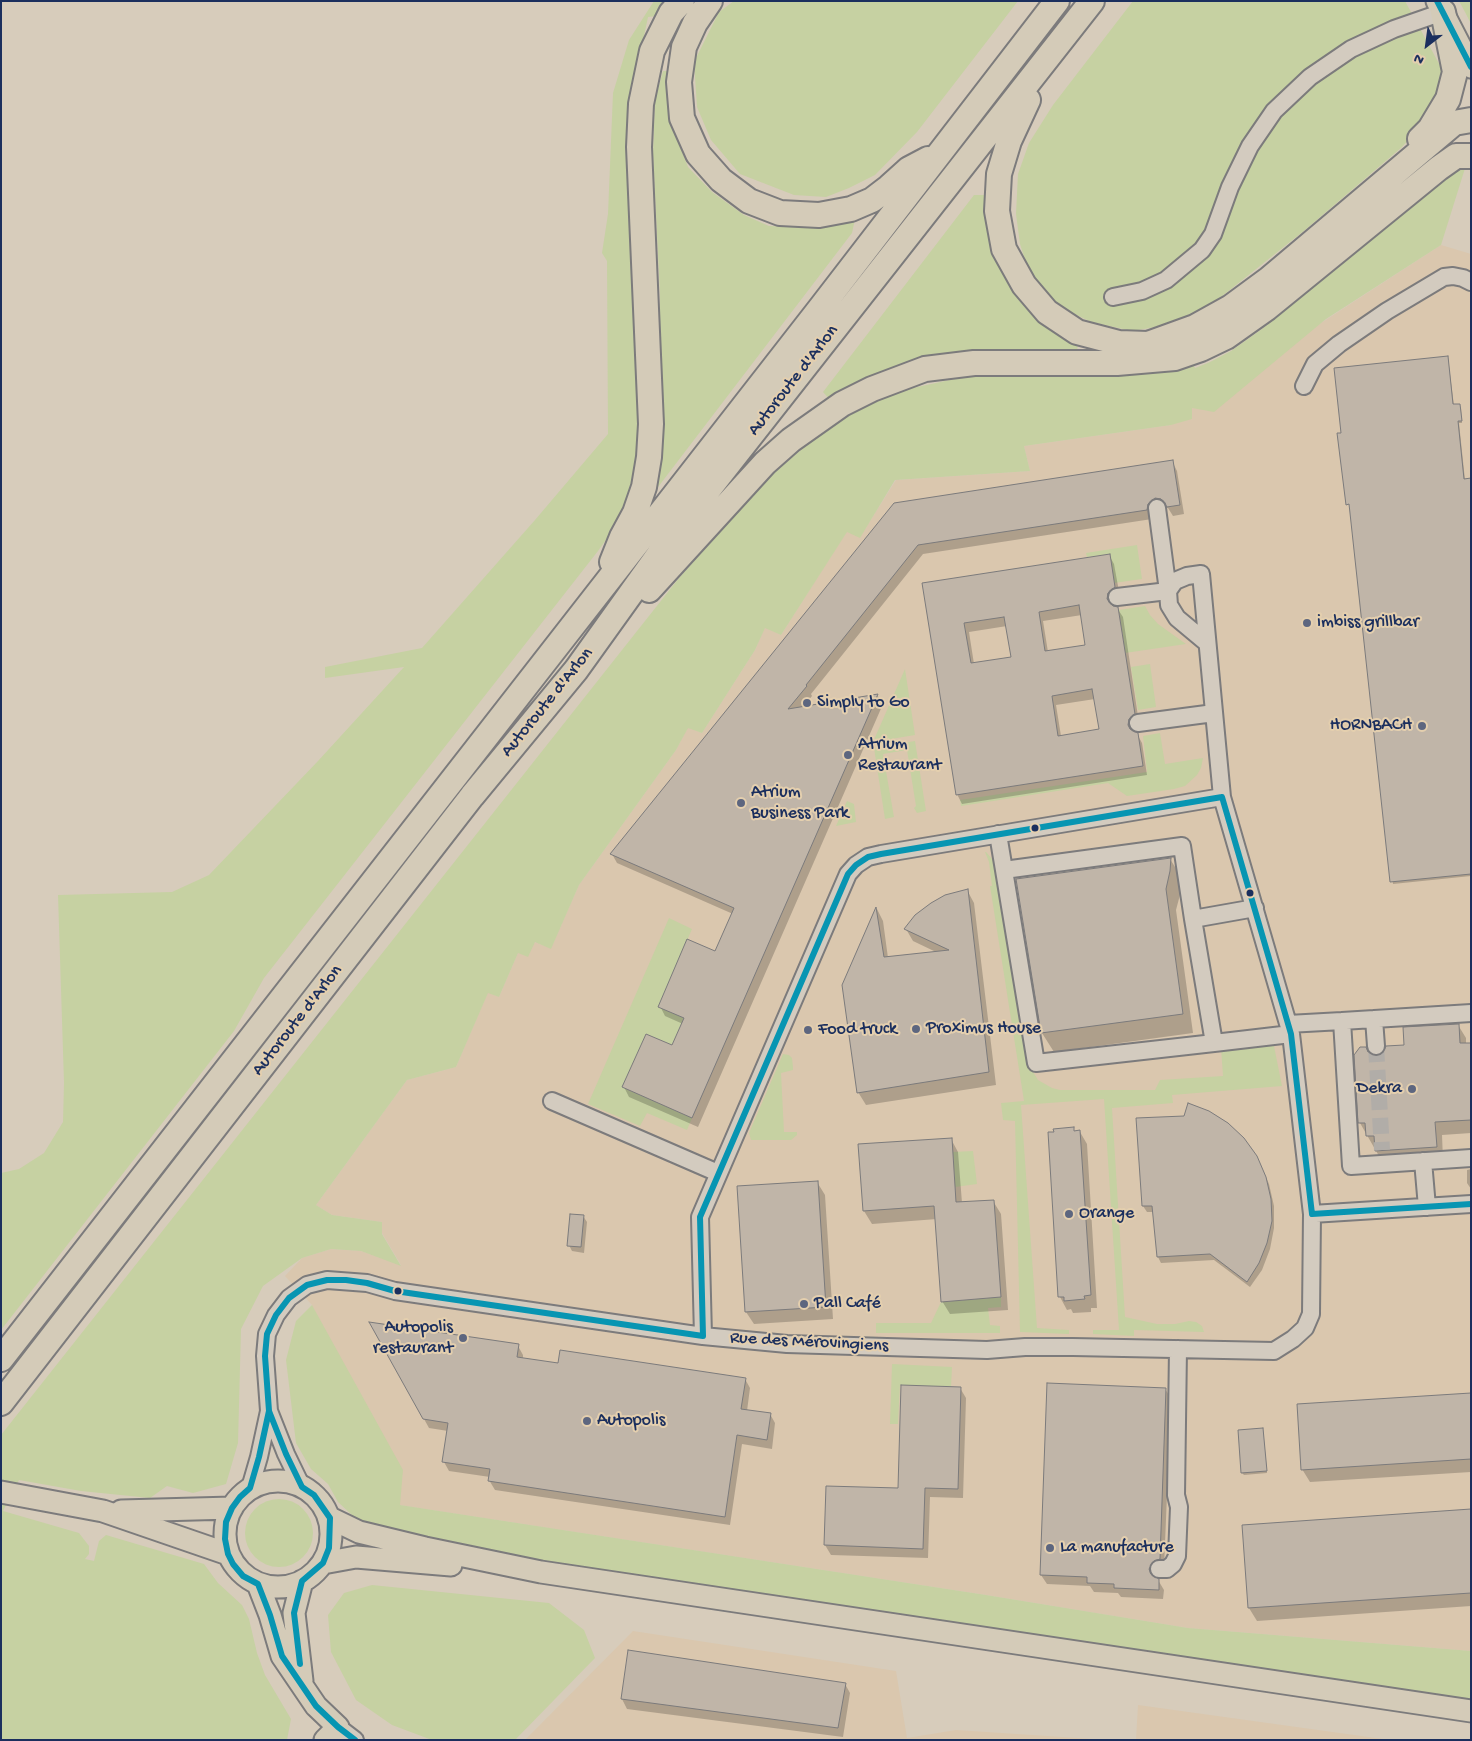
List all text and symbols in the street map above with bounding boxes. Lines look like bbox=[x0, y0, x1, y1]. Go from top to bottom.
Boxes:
north arrow bbox=[1402, 20, 1452, 70]
text: N bbox=[1411, 49, 1427, 68]
street label: Autoroute d'Arlon bbox=[744, 321, 844, 441]
place label: imbiss grillbar bbox=[1317, 612, 1419, 634]
marker: imbiss grillbar bbox=[1301, 617, 1313, 629]
street label: Autoroute d'Arlon bbox=[497, 644, 599, 762]
place label: Simply to Go bbox=[817, 692, 910, 714]
marker: Simply to Go bbox=[801, 697, 813, 709]
place label: HORNBACH bbox=[1330, 715, 1412, 737]
marker: HORNBACH bbox=[1416, 720, 1428, 732]
place label: Atrium Restaurant bbox=[858, 734, 941, 776]
marker: Atrium Restaurant bbox=[842, 749, 854, 761]
place label: Atrium Business Park bbox=[751, 782, 849, 824]
marker: Atrium Business Park bbox=[735, 797, 747, 809]
unlabelled marker bbox=[1030, 823, 1040, 833]
unlabelled marker bbox=[1245, 888, 1255, 898]
street label: Autoroute d'Arlon bbox=[248, 961, 348, 1081]
place label: Proximus House bbox=[926, 1018, 1041, 1040]
place label: Food truck bbox=[818, 1019, 897, 1041]
marker: Proximus House bbox=[910, 1023, 922, 1035]
marker: Food truck bbox=[802, 1024, 814, 1036]
place label: Dekra bbox=[1357, 1078, 1402, 1100]
marker: Dekra bbox=[1406, 1083, 1418, 1095]
place label: Orange bbox=[1079, 1203, 1134, 1225]
marker: Orange bbox=[1063, 1208, 1075, 1220]
unlabelled marker bbox=[393, 1286, 403, 1296]
place label: Pall Café bbox=[814, 1293, 881, 1315]
marker: Pall Café bbox=[798, 1298, 810, 1310]
place label: Autopolis restaurant bbox=[373, 1317, 453, 1360]
street label: Rue des Mérovingiens bbox=[729, 1328, 889, 1358]
marker: Autopolis restaurant bbox=[457, 1332, 469, 1344]
place label: Autopolis bbox=[597, 1410, 665, 1432]
marker: Autopolis bbox=[581, 1415, 593, 1427]
place label: La manufacture bbox=[1060, 1537, 1174, 1559]
marker: La manufacture bbox=[1044, 1542, 1056, 1554]

